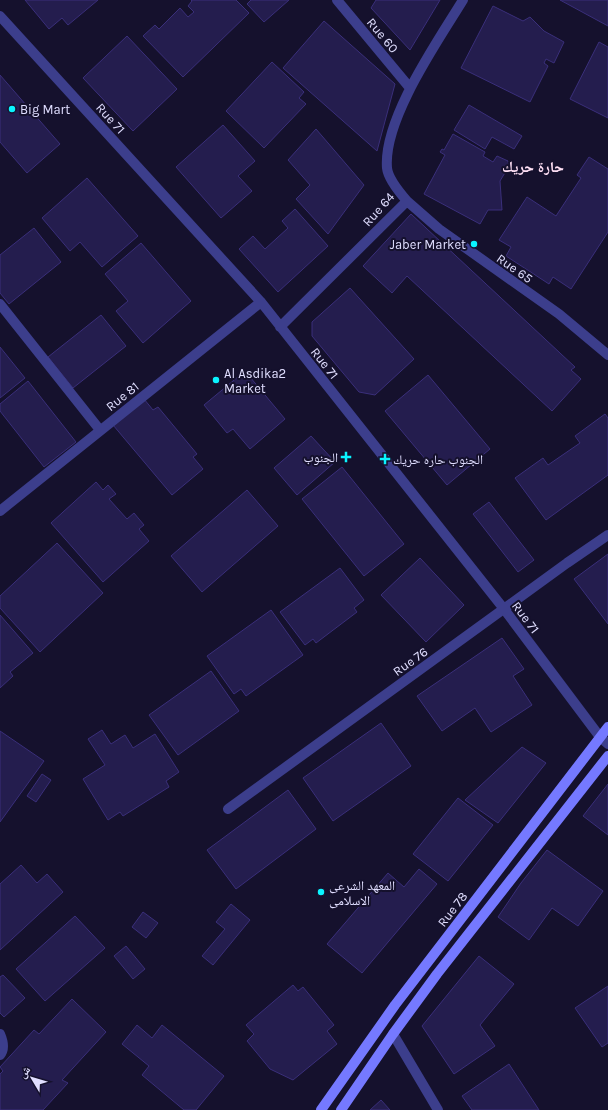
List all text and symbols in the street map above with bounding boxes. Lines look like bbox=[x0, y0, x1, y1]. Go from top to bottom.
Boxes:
street label: Rue 60 bbox=[364, 15, 402, 56]
street label: Rue 71 bbox=[93, 100, 128, 137]
place label: Big Mart bbox=[20, 102, 70, 117]
marker: Big Mart bbox=[7, 104, 17, 114]
district label: حارة حريك bbox=[502, 158, 564, 176]
street label: Rue 64 bbox=[359, 189, 397, 229]
place label: Jaber Market bbox=[390, 237, 466, 252]
marker: Jaber Market bbox=[469, 239, 479, 249]
street label: Rue 65 bbox=[494, 251, 536, 286]
street label: Rue 71 bbox=[308, 345, 342, 382]
place label: Al Asdika2 Market bbox=[224, 366, 286, 396]
marker: Al Asdika2 Market bbox=[211, 375, 221, 385]
street label: Rue 81 bbox=[103, 379, 142, 414]
place label: الجنوب bbox=[304, 450, 338, 466]
marker: الجنوب bbox=[341, 452, 351, 462]
place label: الجنوب حاره حريك bbox=[393, 452, 483, 468]
marker: الجنوب حاره حريك bbox=[380, 454, 390, 464]
street label: Rue 71 bbox=[509, 598, 542, 636]
street label: Rue 76 bbox=[390, 644, 431, 679]
place label: المعهد الشرعى الاسلامى bbox=[329, 878, 395, 909]
marker: المعهد الشرعى الاسلامى bbox=[316, 887, 326, 897]
street label: Rue 78 bbox=[434, 889, 470, 930]
north arrow bbox=[12, 1058, 52, 1098]
text: ش bbox=[16, 1063, 34, 1081]

